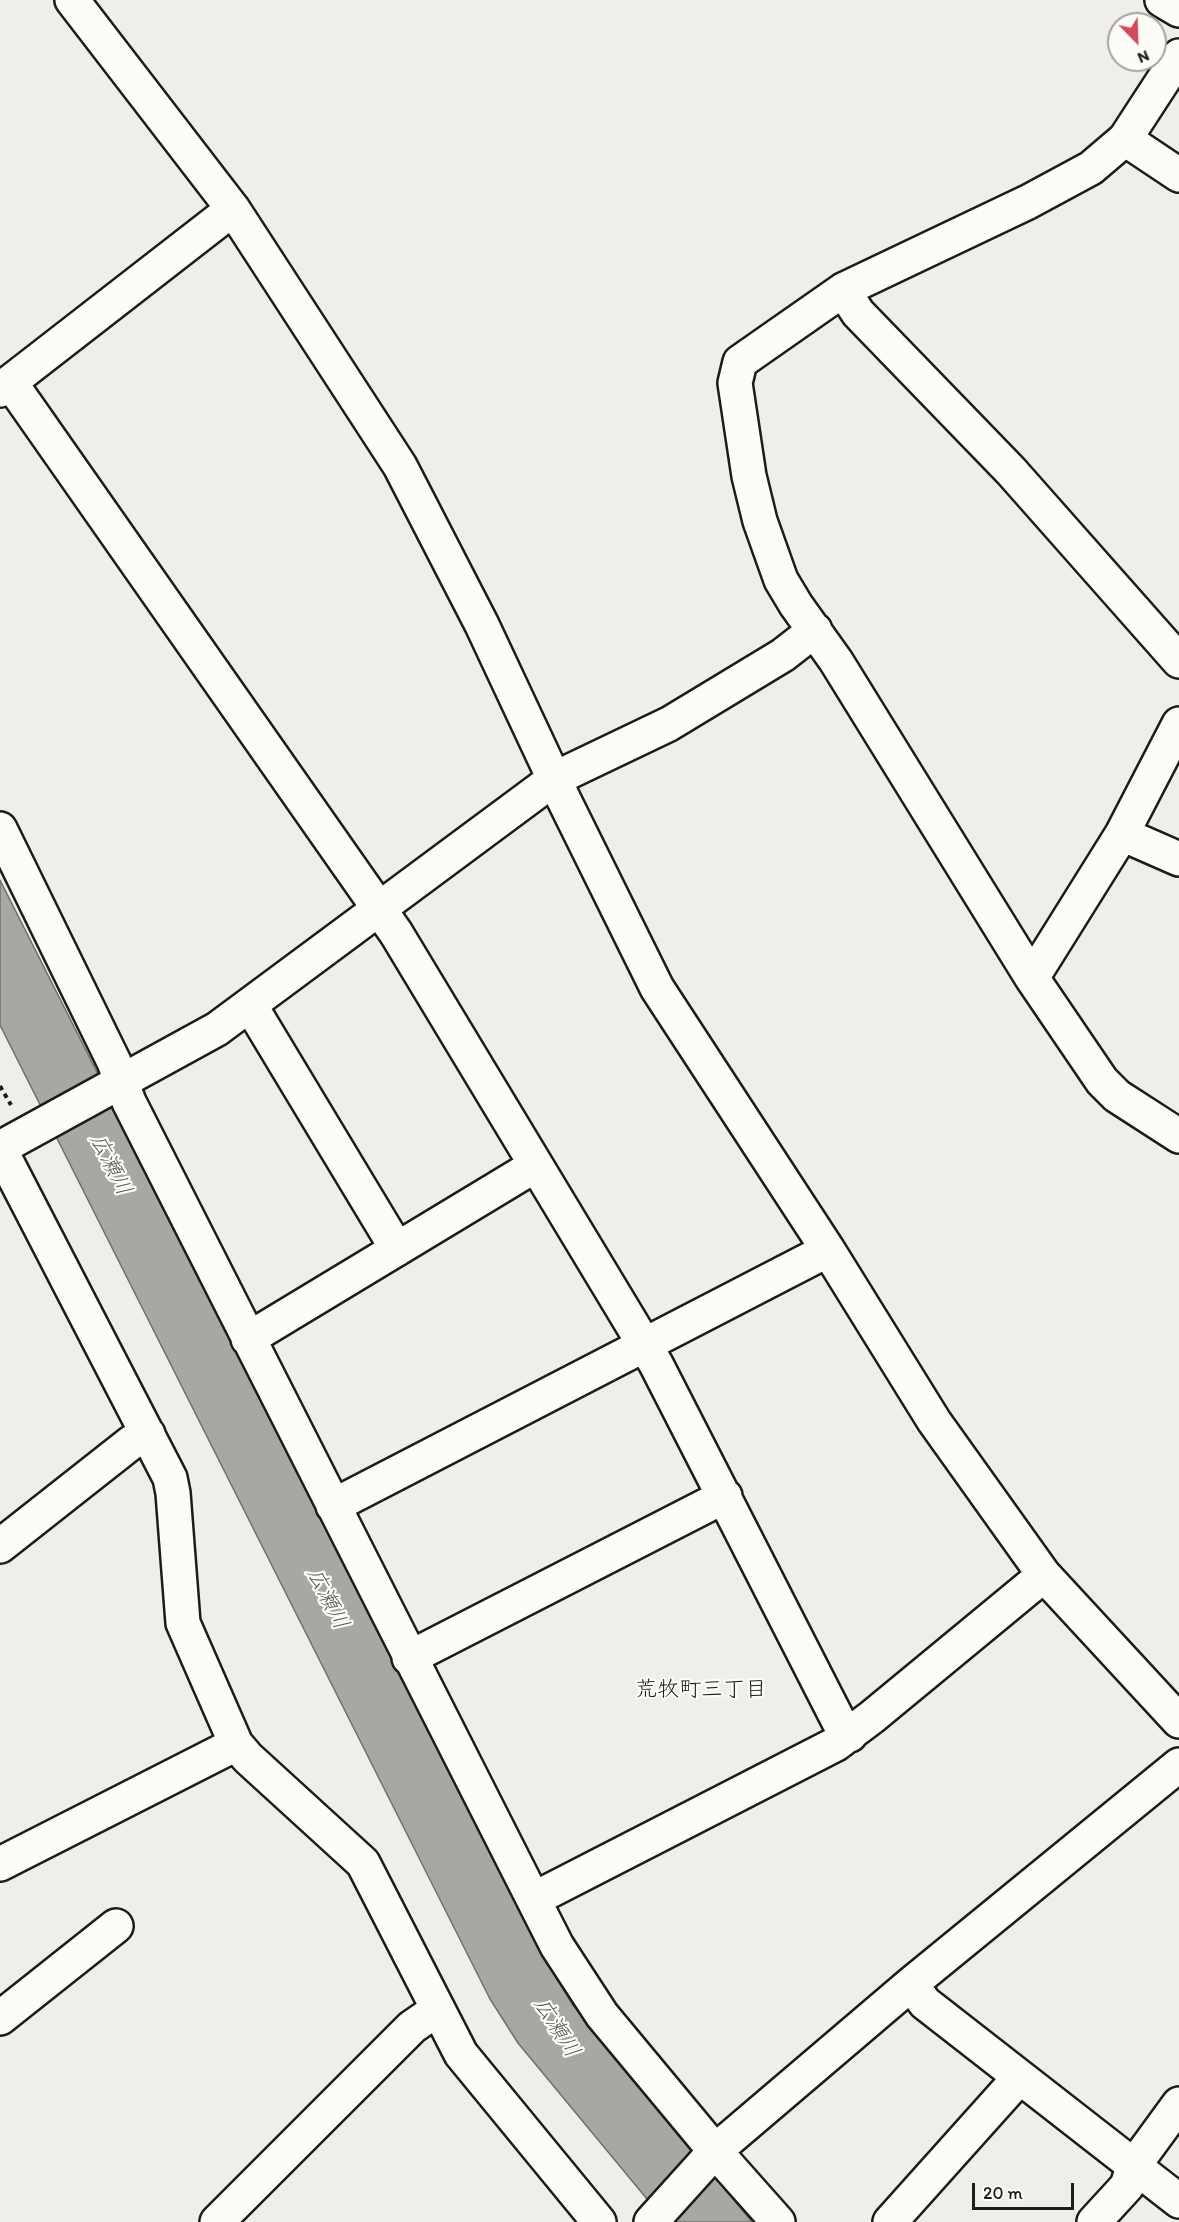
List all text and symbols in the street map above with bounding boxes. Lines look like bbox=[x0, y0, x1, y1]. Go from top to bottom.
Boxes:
north arrow bbox=[1107, 12, 1167, 72]
text: N bbox=[1135, 46, 1152, 68]
water label: 広瀬川 bbox=[83, 1130, 137, 1200]
water label: 広瀬川 bbox=[300, 1564, 354, 1634]
district label: 荒牧町三丁目 bbox=[635, 1677, 767, 1703]
water label: 広瀬川 bbox=[527, 1993, 585, 2063]
scale bar bbox=[975, 2171, 1077, 2209]
text: 20 m bbox=[983, 2182, 1023, 2204]

